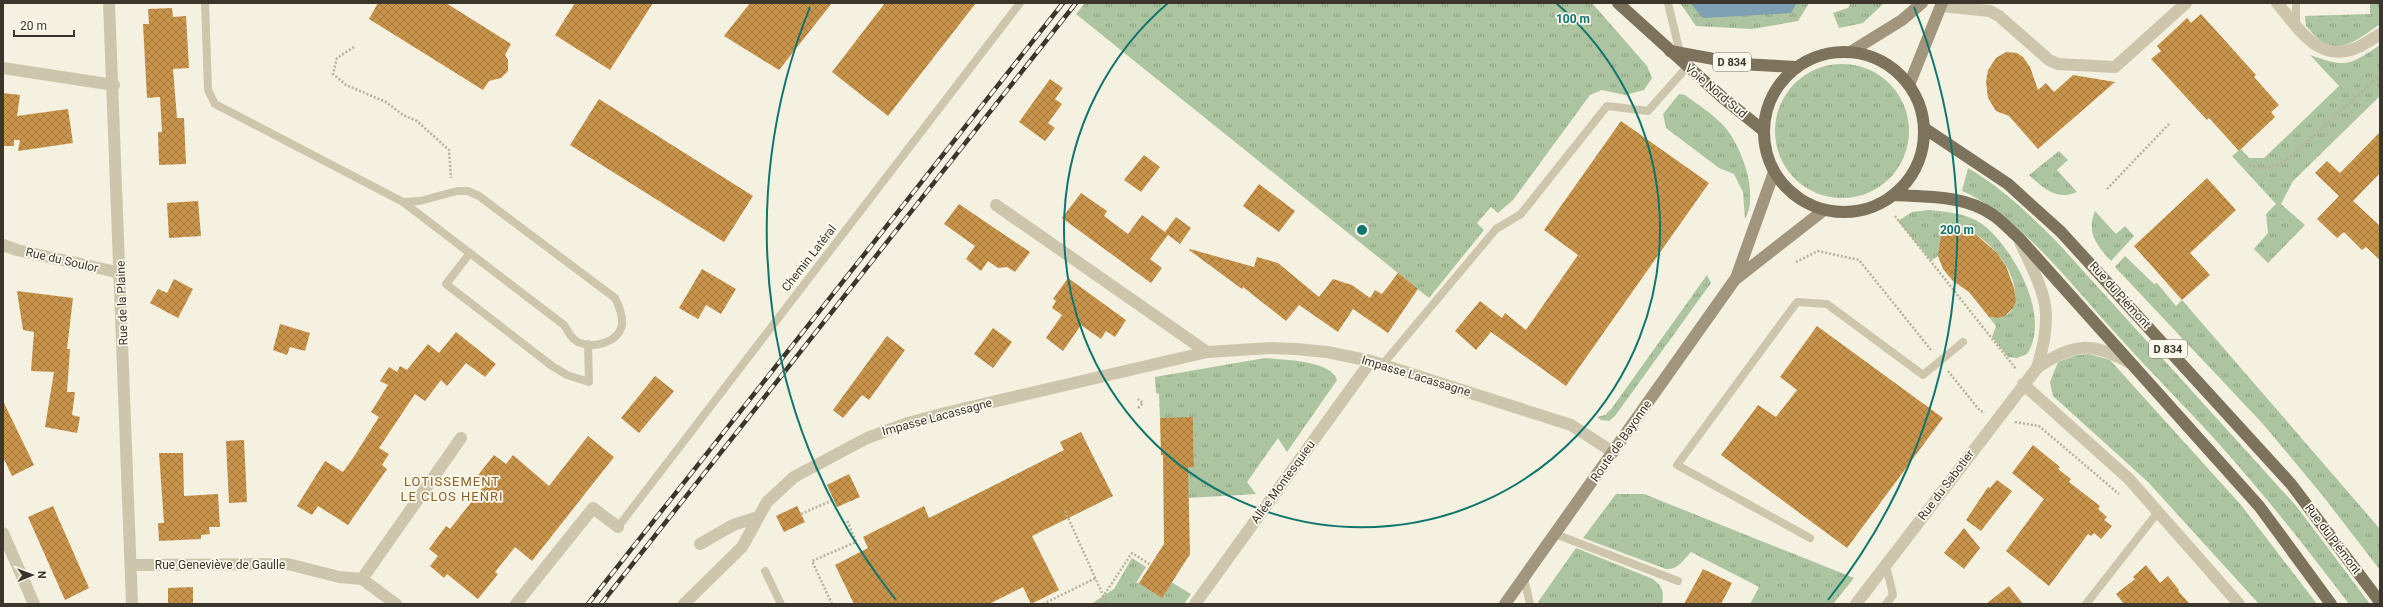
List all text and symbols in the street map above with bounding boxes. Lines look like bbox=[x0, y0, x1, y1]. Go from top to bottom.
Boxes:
scale bar bbox=[14, 12, 74, 38]
text: 100 m bbox=[1556, 12, 1590, 26]
text: 20 m bbox=[20, 19, 47, 33]
road number: D 834 bbox=[1713, 53, 1751, 71]
street label: Voie Nord-Sud bbox=[1682, 61, 1750, 121]
street label: Chemin Latéral bbox=[779, 222, 839, 294]
centre of rings bbox=[1355, 223, 1369, 237]
text: 200 m bbox=[1940, 223, 1974, 237]
street label: Rue du Soulor bbox=[24, 245, 100, 275]
street label: Rue du Piémont bbox=[2087, 259, 2154, 331]
street label: Rue de la Plaine bbox=[114, 260, 130, 346]
road number: D 834 bbox=[2149, 340, 2187, 358]
street label: Impasse Lacassagne bbox=[1360, 353, 1472, 399]
street label: Impasse Lacassagne bbox=[881, 396, 993, 438]
street label: Route de Bayonne bbox=[1588, 398, 1654, 484]
street label: Allée Montesquieu bbox=[1248, 438, 1318, 526]
street label: Rue du Sabotier bbox=[1915, 447, 1977, 523]
district label: LOTISSEMENT LE CLOS HENRI bbox=[400, 474, 504, 504]
street label: Rue du Piémont bbox=[2302, 501, 2364, 577]
north arrow bbox=[12, 555, 52, 595]
street label: Rue Geneviève de Gaulle bbox=[155, 558, 285, 572]
text: N bbox=[35, 571, 48, 579]

